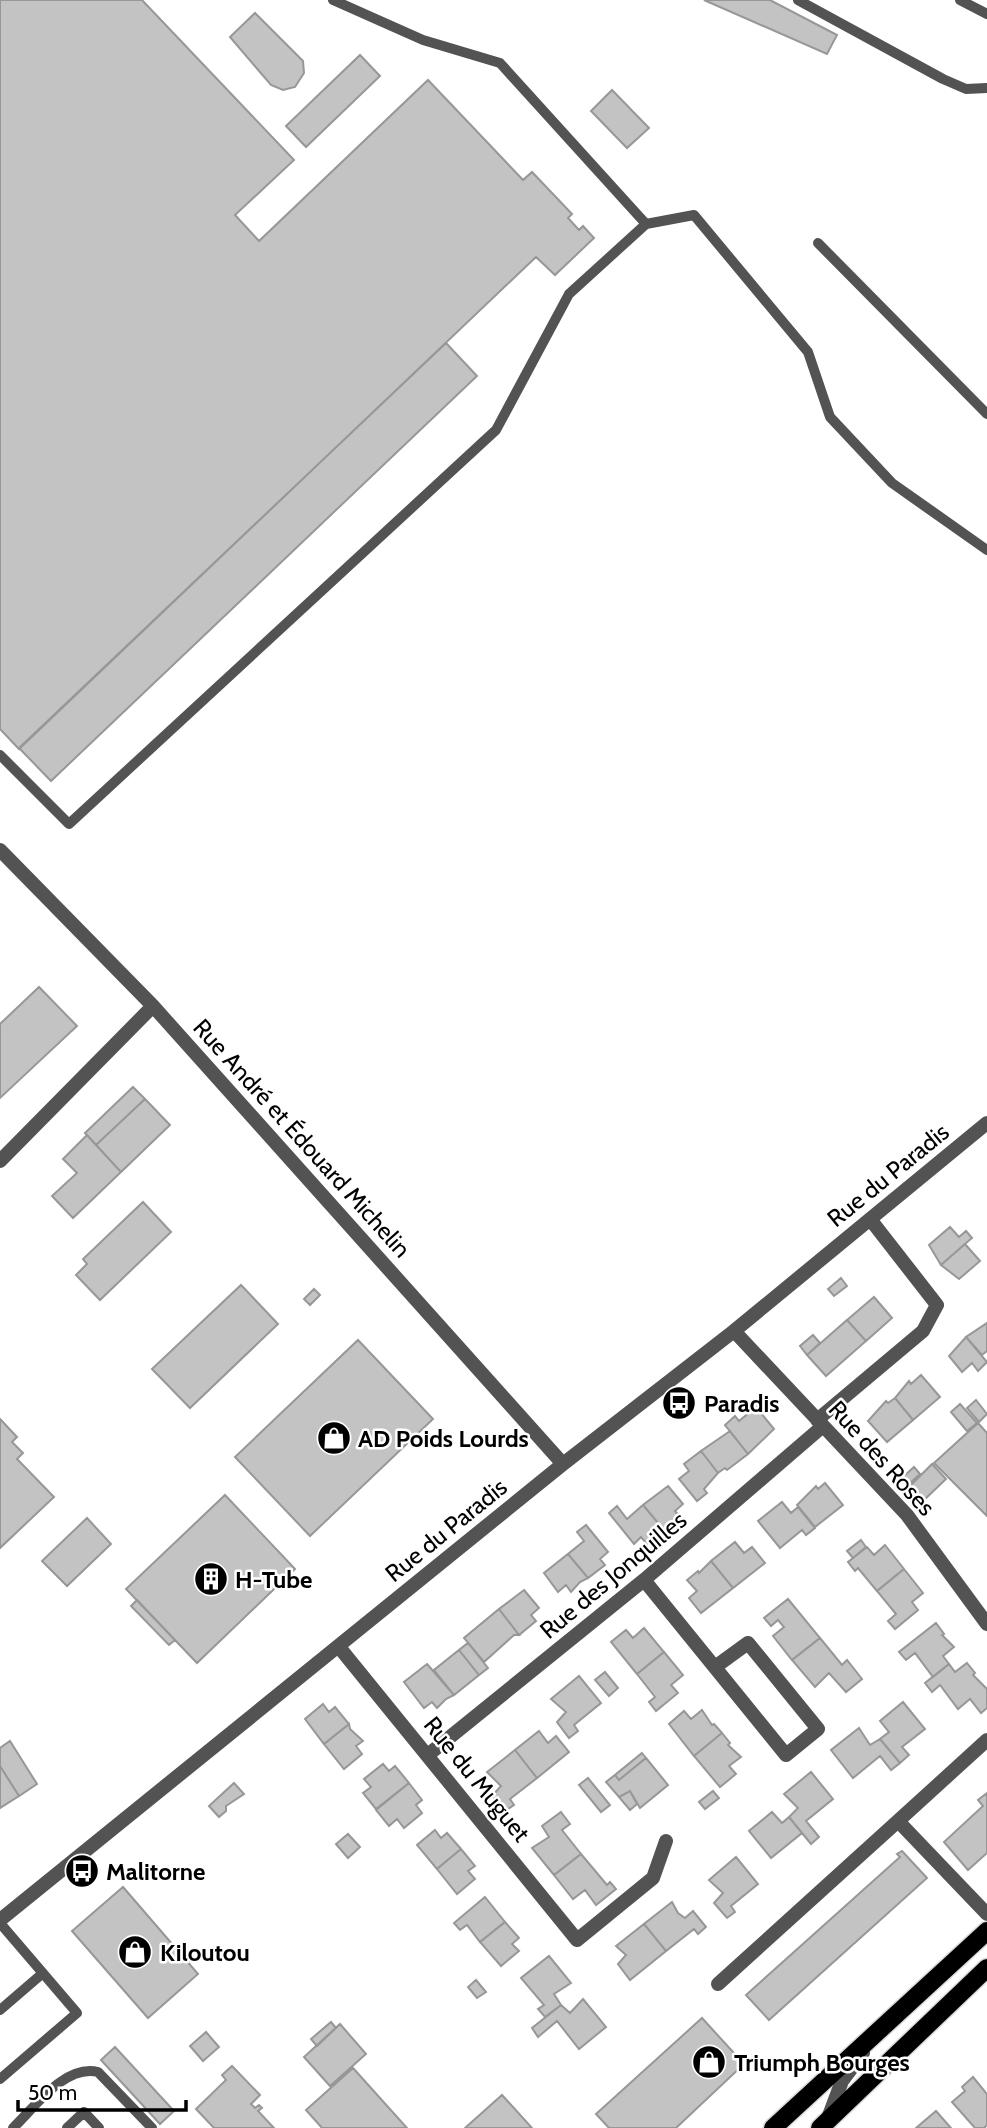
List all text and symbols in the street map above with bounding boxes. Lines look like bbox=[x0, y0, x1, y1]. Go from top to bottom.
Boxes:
street label: Rue André et Édouard Michelin bbox=[187, 1013, 417, 1263]
street label: Rue du Paradis bbox=[821, 1117, 955, 1233]
bus stop icon: Paradis bbox=[660, 1384, 698, 1422]
place label: Paradis bbox=[704, 1389, 779, 1418]
street label: Rue des Roses bbox=[823, 1395, 941, 1522]
shop icon: AD Poids Lourds bbox=[315, 1419, 353, 1457]
place label: AD Poids Lourds bbox=[358, 1424, 529, 1453]
street label: Rue du Paradis bbox=[379, 1472, 513, 1588]
street label: Rue des Jonquilles bbox=[534, 1505, 692, 1645]
building icon: H-Tube bbox=[192, 1560, 230, 1598]
place label: H-Tube bbox=[235, 1565, 312, 1594]
street label: Rue du Muguet bbox=[418, 1711, 536, 1847]
bus stop icon: Malitorne bbox=[63, 1852, 101, 1890]
place label: Malitorne bbox=[106, 1857, 205, 1886]
shop icon: Kiloutou bbox=[116, 1933, 154, 1971]
place label: Kiloutou bbox=[160, 1938, 250, 1967]
shop icon: Triumph Bourges bbox=[690, 2043, 728, 2081]
place label: Triumph Bourges bbox=[734, 2048, 910, 2077]
scale bar bbox=[18, 2068, 186, 2112]
text: 50 m bbox=[28, 2080, 77, 2105]

